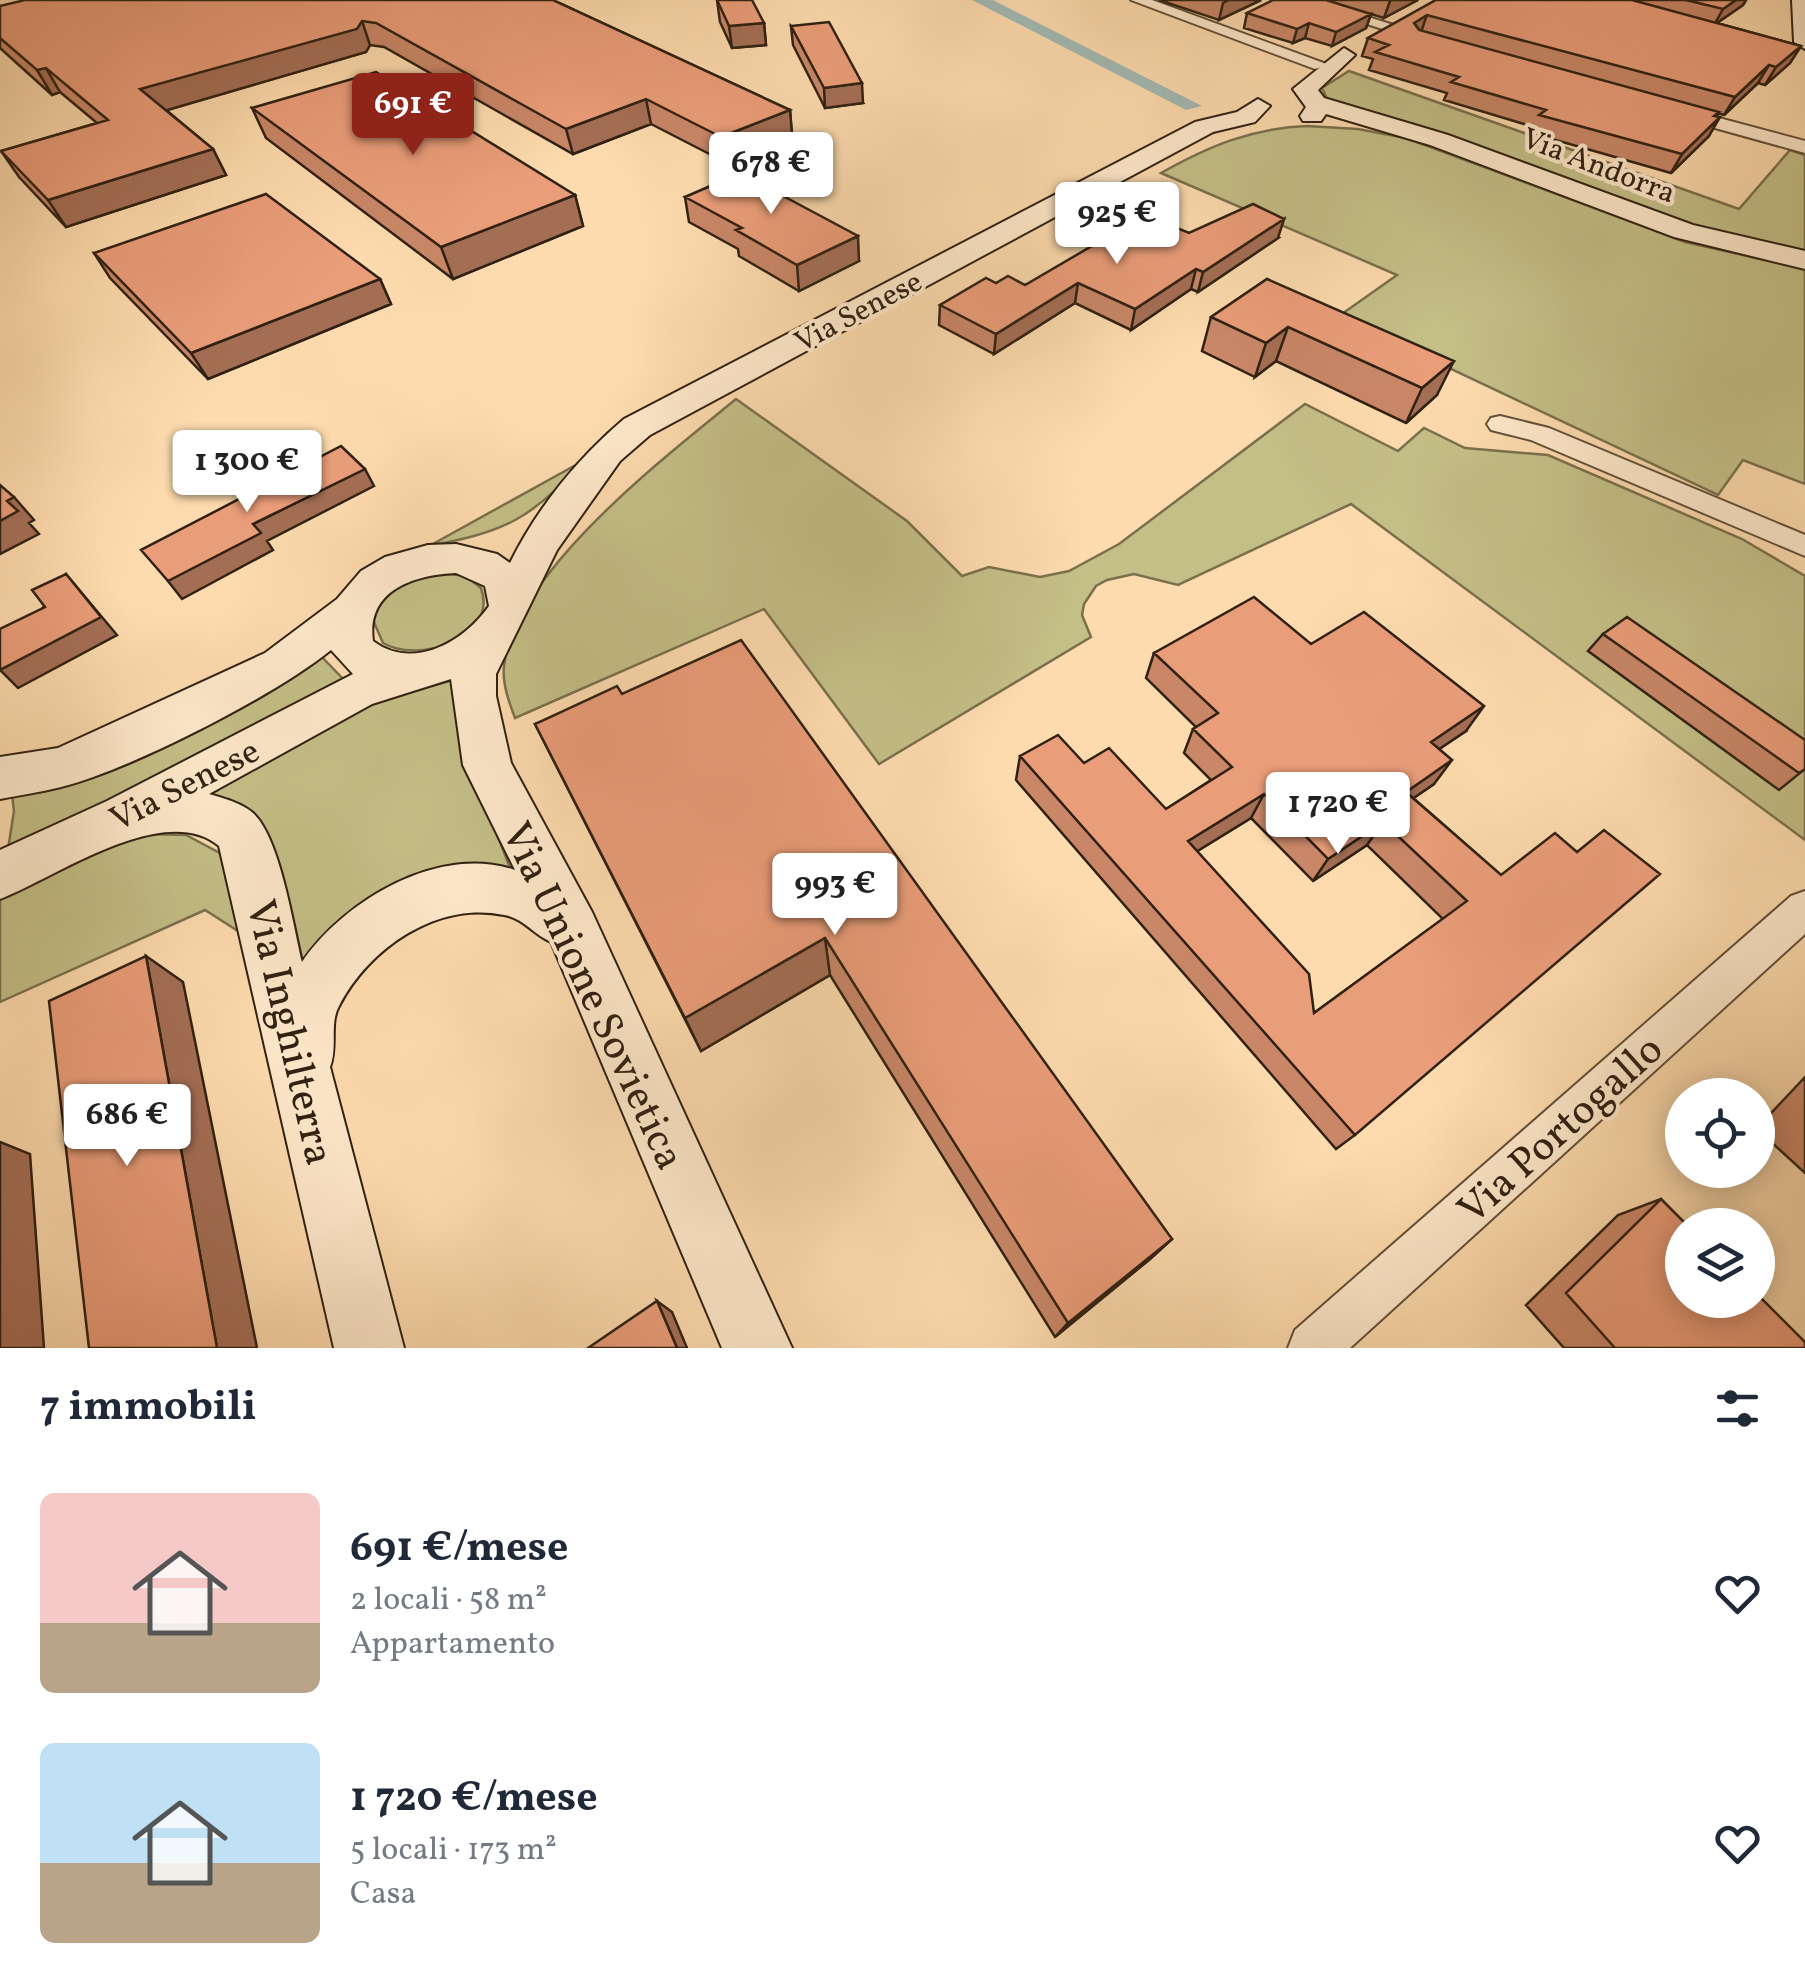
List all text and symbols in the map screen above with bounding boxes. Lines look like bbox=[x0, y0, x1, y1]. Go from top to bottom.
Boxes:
pin: 691 € bbox=[343, 73, 483, 158]
text: 691 € bbox=[374, 83, 452, 127]
street label: Via Andorra bbox=[1516, 118, 1681, 215]
pin: 678 € bbox=[701, 132, 841, 217]
text: 678 € bbox=[731, 142, 811, 186]
pin: 925 € bbox=[1047, 182, 1187, 267]
text: 925 € bbox=[1077, 192, 1157, 236]
street label: Via Senese bbox=[788, 262, 930, 364]
pin: 1 300 € bbox=[155, 430, 339, 515]
text: 1 300 € bbox=[195, 440, 299, 484]
street label: Via Senese bbox=[102, 728, 269, 845]
pin: 1 720 € bbox=[1246, 772, 1430, 857]
text: 1 720 € bbox=[1288, 782, 1388, 826]
street label: Via Unione Sovietica bbox=[484, 813, 697, 1180]
pin: 993 € bbox=[765, 853, 905, 938]
text: 993 € bbox=[794, 863, 876, 907]
street label: Via Inghilterra bbox=[228, 895, 347, 1172]
street label: Via Portogallo bbox=[1446, 1023, 1678, 1240]
map controls bbox=[1665, 1078, 1775, 1318]
button: locate bbox=[1665, 1078, 1775, 1188]
pin: 686 € bbox=[57, 1084, 197, 1169]
text: 686 € bbox=[86, 1094, 168, 1138]
button: layers bbox=[1665, 1208, 1775, 1318]
text: 7 immobili bbox=[40, 1379, 257, 1438]
icon: filters bbox=[1710, 1381, 1765, 1436]
text: 691 €/mese bbox=[350, 1520, 568, 1579]
icon: home bbox=[120, 1533, 240, 1653]
icon: heart bbox=[1710, 1566, 1765, 1621]
text: 2 locali · 58 m² bbox=[350, 1579, 547, 1623]
text: Appartamento bbox=[350, 1623, 555, 1667]
text: 1 720 €/mese bbox=[350, 1770, 598, 1829]
icon: home bbox=[120, 1783, 240, 1903]
icon: heart bbox=[1710, 1816, 1765, 1871]
text: 5 locali · 173 m² bbox=[350, 1829, 557, 1873]
text: Casa bbox=[350, 1873, 416, 1917]

